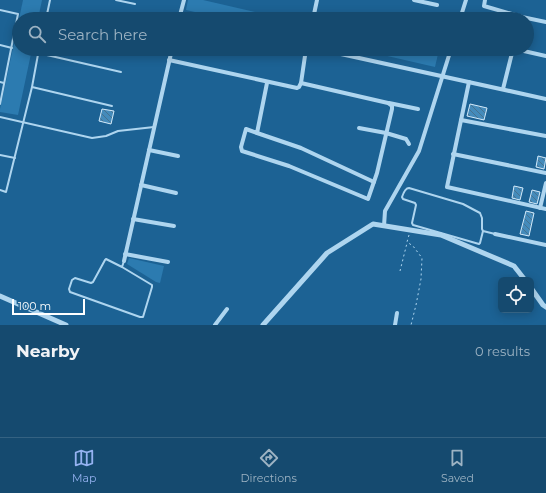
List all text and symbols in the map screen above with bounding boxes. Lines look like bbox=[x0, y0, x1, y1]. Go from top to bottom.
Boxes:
search box bbox=[12, 12, 534, 56]
icon: search bbox=[26, 23, 48, 45]
text: Search here bbox=[58, 25, 147, 44]
map controls bbox=[498, 277, 534, 313]
button: locate bbox=[498, 277, 534, 313]
scale bar bbox=[12, 297, 85, 316]
text: 100 m bbox=[18, 299, 51, 313]
text: Nearby bbox=[16, 341, 80, 361]
text: 0 results bbox=[475, 343, 530, 359]
tab: Map bbox=[72, 447, 96, 485]
tab: Directions bbox=[241, 447, 297, 485]
tab: Saved bbox=[441, 447, 474, 485]

